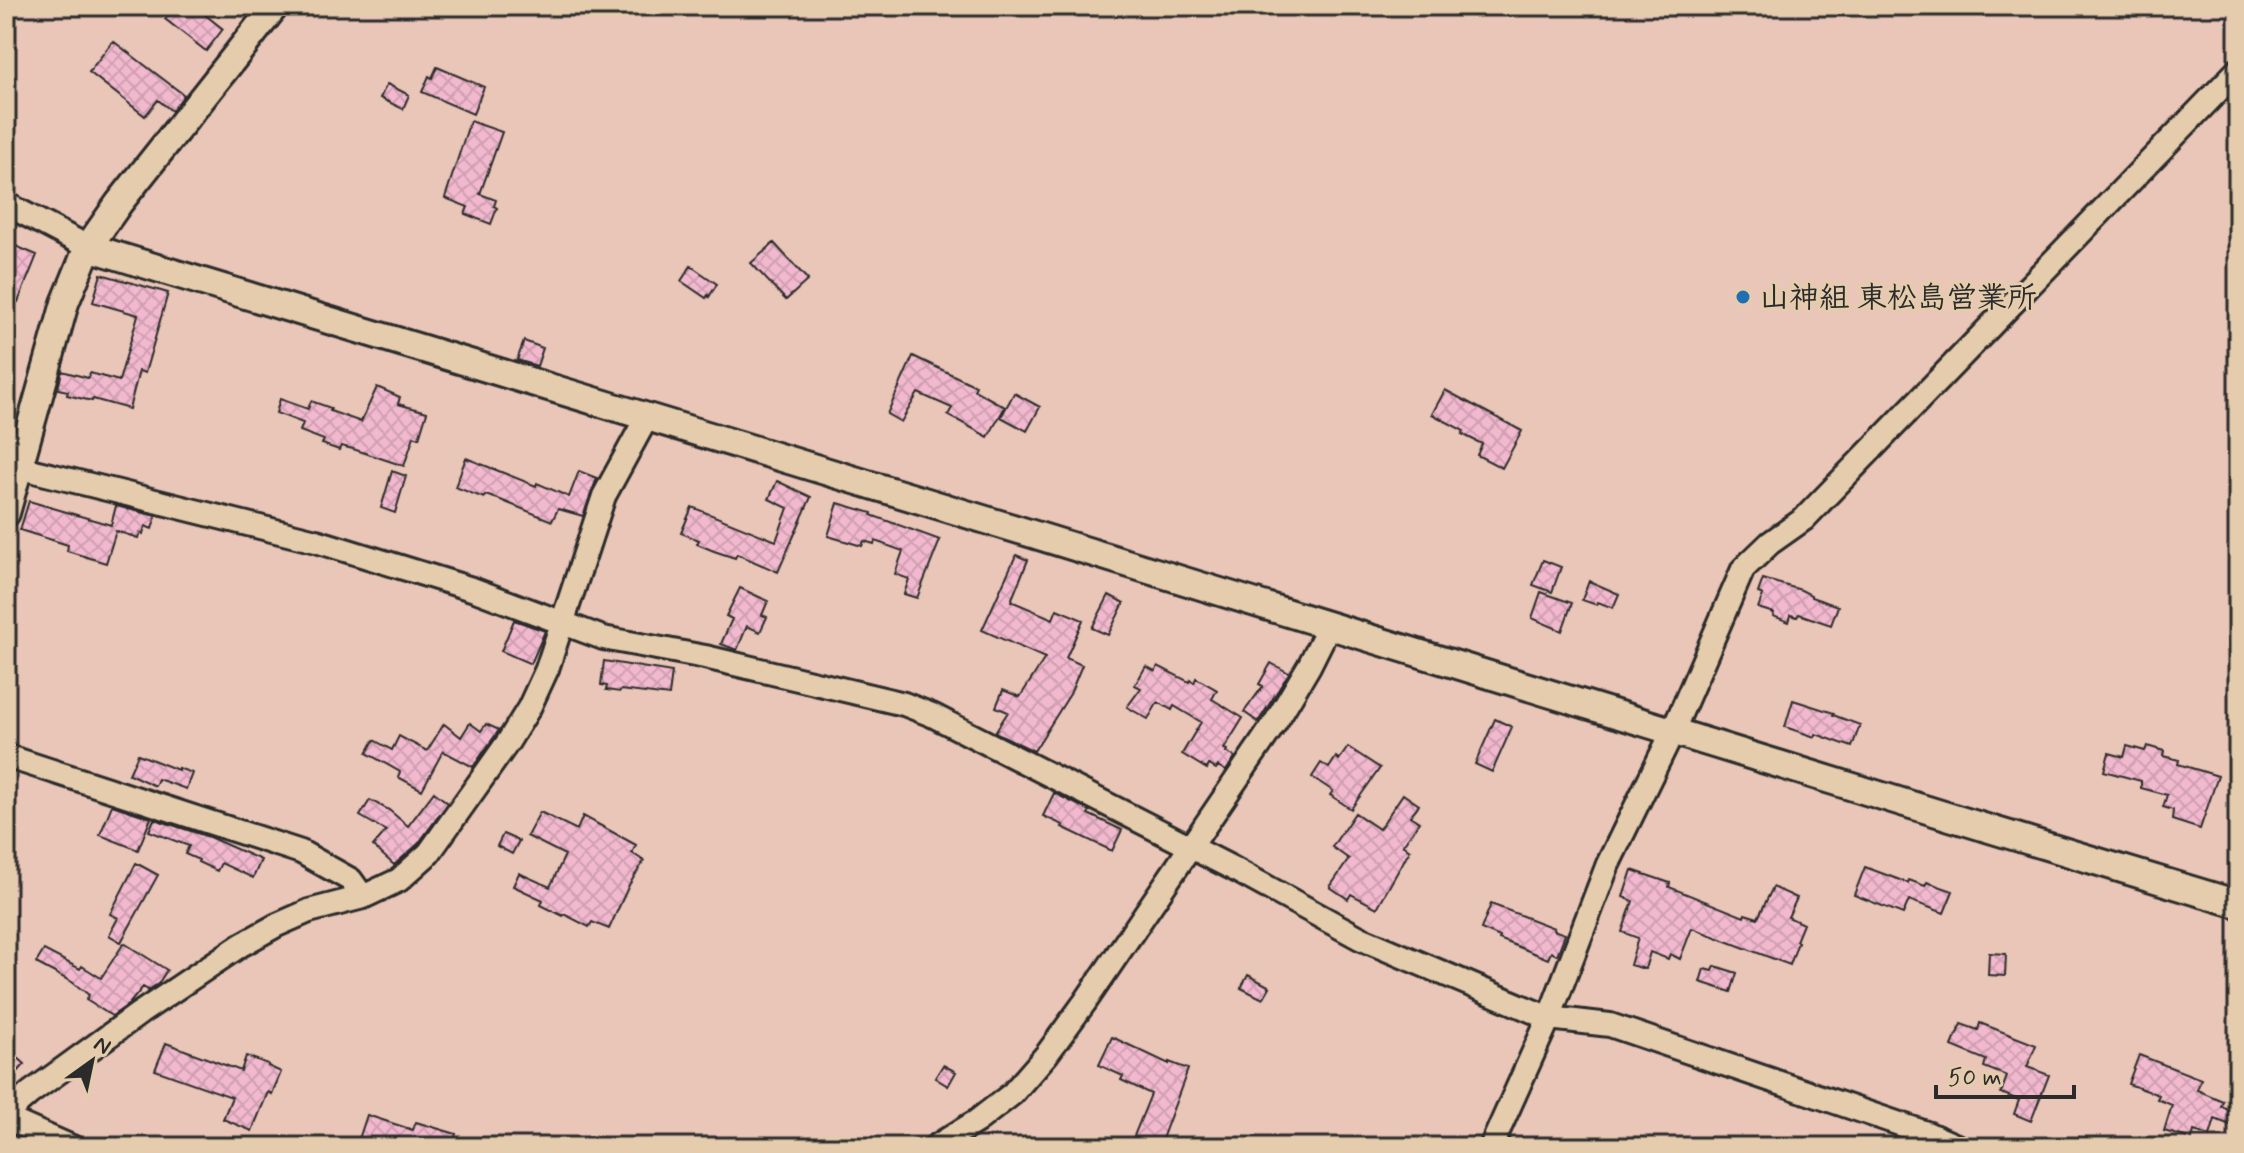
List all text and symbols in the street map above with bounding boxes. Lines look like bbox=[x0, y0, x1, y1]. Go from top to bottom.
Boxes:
place label: 山神組 東松島営業所 bbox=[1759, 279, 2037, 318]
marker: 山神組 東松島営業所 bbox=[1734, 288, 1752, 306]
north arrow bbox=[52, 1021, 132, 1101]
text: N bbox=[88, 1030, 116, 1062]
scale bar bbox=[1936, 1049, 2074, 1099]
text: 50 m bbox=[1948, 1063, 2002, 1094]

